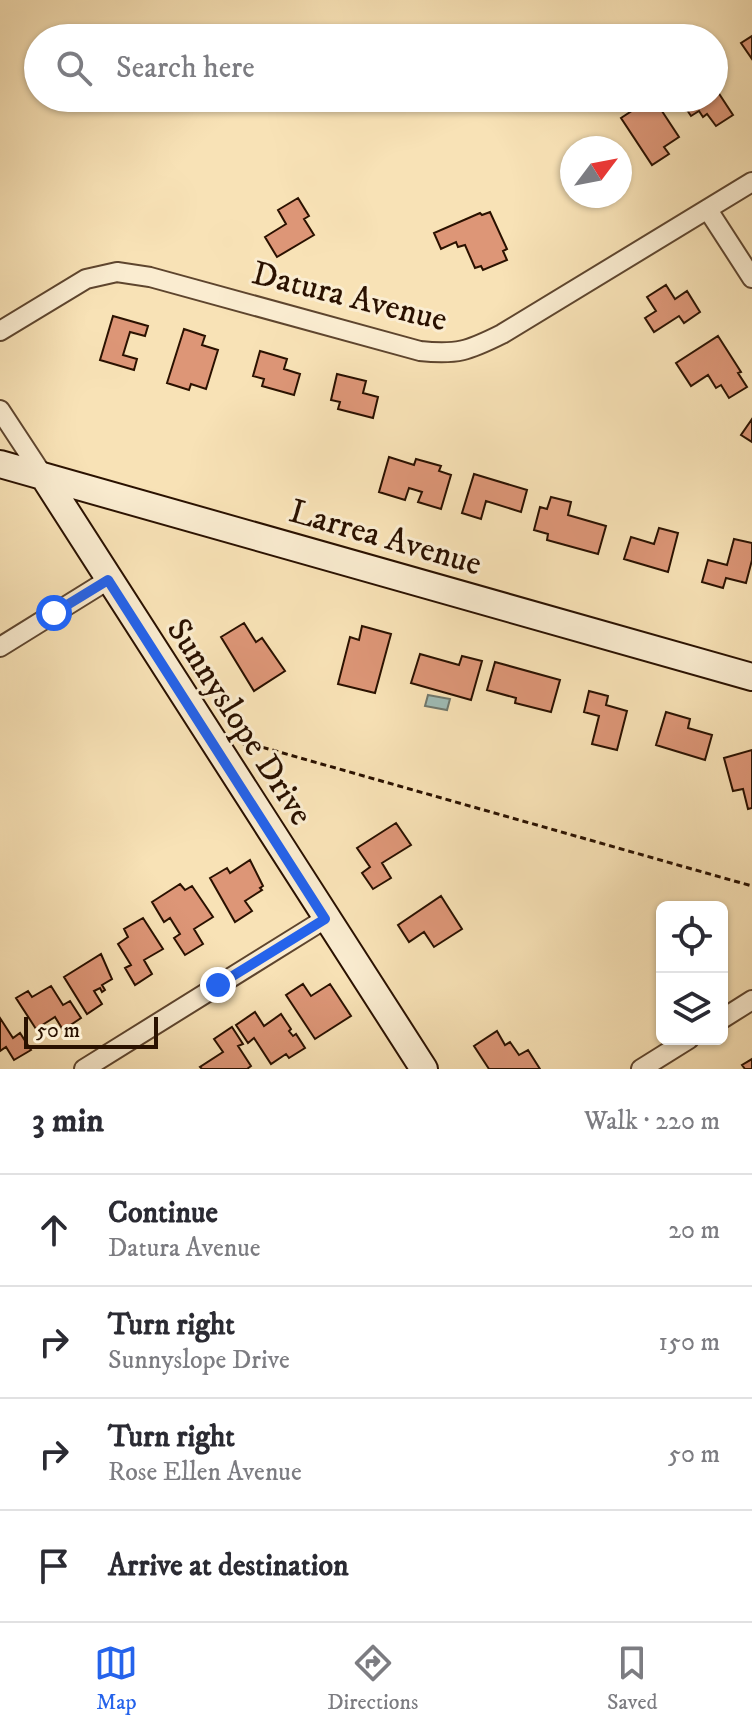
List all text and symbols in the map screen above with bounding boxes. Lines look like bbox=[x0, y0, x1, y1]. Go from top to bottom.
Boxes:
search box bbox=[24, 24, 728, 112]
icon: search bbox=[52, 46, 96, 90]
text: Search here bbox=[116, 50, 255, 87]
north arrow bbox=[560, 136, 632, 208]
street label: Datura Avenue bbox=[248, 252, 451, 341]
street label: Larrea Avenue bbox=[284, 490, 486, 585]
route start bbox=[36, 595, 72, 631]
street label: Sunnyslope Drive bbox=[157, 611, 322, 833]
map controls bbox=[656, 901, 728, 1045]
button: locate bbox=[656, 901, 728, 973]
route end bbox=[200, 967, 236, 1003]
button: layers bbox=[656, 973, 728, 1045]
scale bar bbox=[24, 1013, 158, 1049]
text: 50 m bbox=[36, 1017, 80, 1044]
text: 3 min bbox=[32, 1100, 104, 1142]
text: Walk · 220 m bbox=[584, 1105, 720, 1138]
text: Continue bbox=[108, 1195, 218, 1232]
icon: ahead bbox=[32, 1208, 76, 1252]
text: 20 m bbox=[668, 1214, 720, 1247]
text: Datura Avenue bbox=[108, 1232, 261, 1265]
text: Turn right bbox=[108, 1307, 235, 1344]
icon: right bbox=[32, 1320, 76, 1364]
text: 150 m bbox=[659, 1326, 720, 1359]
text: Sunnyslope Drive bbox=[108, 1344, 290, 1377]
text: Turn right bbox=[108, 1419, 235, 1456]
icon: right bbox=[32, 1432, 76, 1476]
text: 50 m bbox=[668, 1438, 720, 1471]
text: Rose Ellen Avenue bbox=[108, 1456, 302, 1489]
icon: arrive bbox=[32, 1544, 76, 1588]
text: Arrive at destination bbox=[108, 1548, 349, 1585]
tab: Map bbox=[94, 1641, 138, 1716]
tab: Directions bbox=[327, 1641, 418, 1716]
tab: Saved bbox=[607, 1641, 658, 1716]

